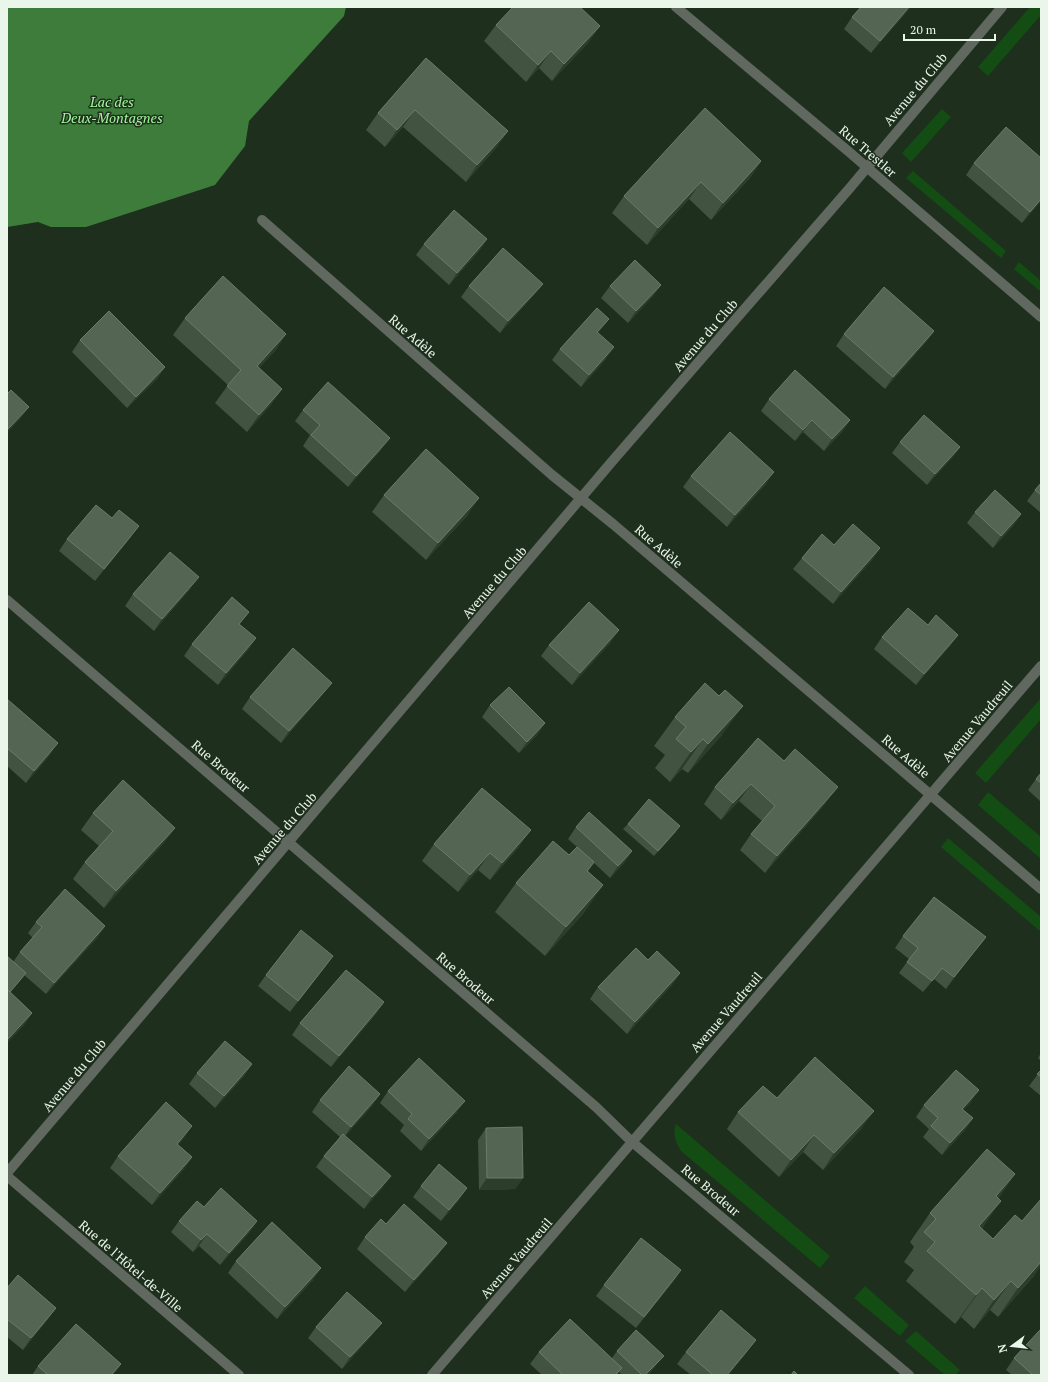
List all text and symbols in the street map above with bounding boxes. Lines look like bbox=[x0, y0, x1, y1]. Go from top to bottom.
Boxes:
scale bar bbox=[904, 16, 995, 42]
text: 20 m bbox=[910, 22, 937, 37]
street label: Avenue du Club bbox=[879, 49, 951, 129]
water label: Lac des Deux-Montagnes bbox=[60, 92, 163, 127]
street label: Rue Trestler bbox=[835, 121, 901, 181]
street label: Avenue du Club bbox=[669, 295, 741, 375]
street label: Rue Adèle bbox=[385, 310, 441, 362]
street label: Rue Adèle bbox=[631, 520, 687, 572]
street label: Avenue du Club bbox=[458, 542, 530, 622]
street label: Avenue Vaudreuil bbox=[938, 676, 1016, 766]
street label: Rue Adèle bbox=[878, 730, 934, 782]
street label: Rue Brodeur bbox=[188, 736, 254, 796]
street label: Avenue du Club bbox=[248, 788, 320, 868]
street label: Rue Brodeur bbox=[433, 948, 499, 1008]
street label: Avenue Vaudreuil bbox=[686, 968, 766, 1056]
street label: Avenue du Club bbox=[38, 1035, 110, 1115]
street label: Rue Brodeur bbox=[678, 1160, 744, 1220]
street label: Avenue Vaudreuil bbox=[476, 1214, 556, 1302]
street label: Rue de l'Hôtel-de-Ville bbox=[75, 1216, 187, 1316]
north arrow bbox=[992, 1326, 1032, 1366]
text: N bbox=[994, 1342, 1010, 1354]

